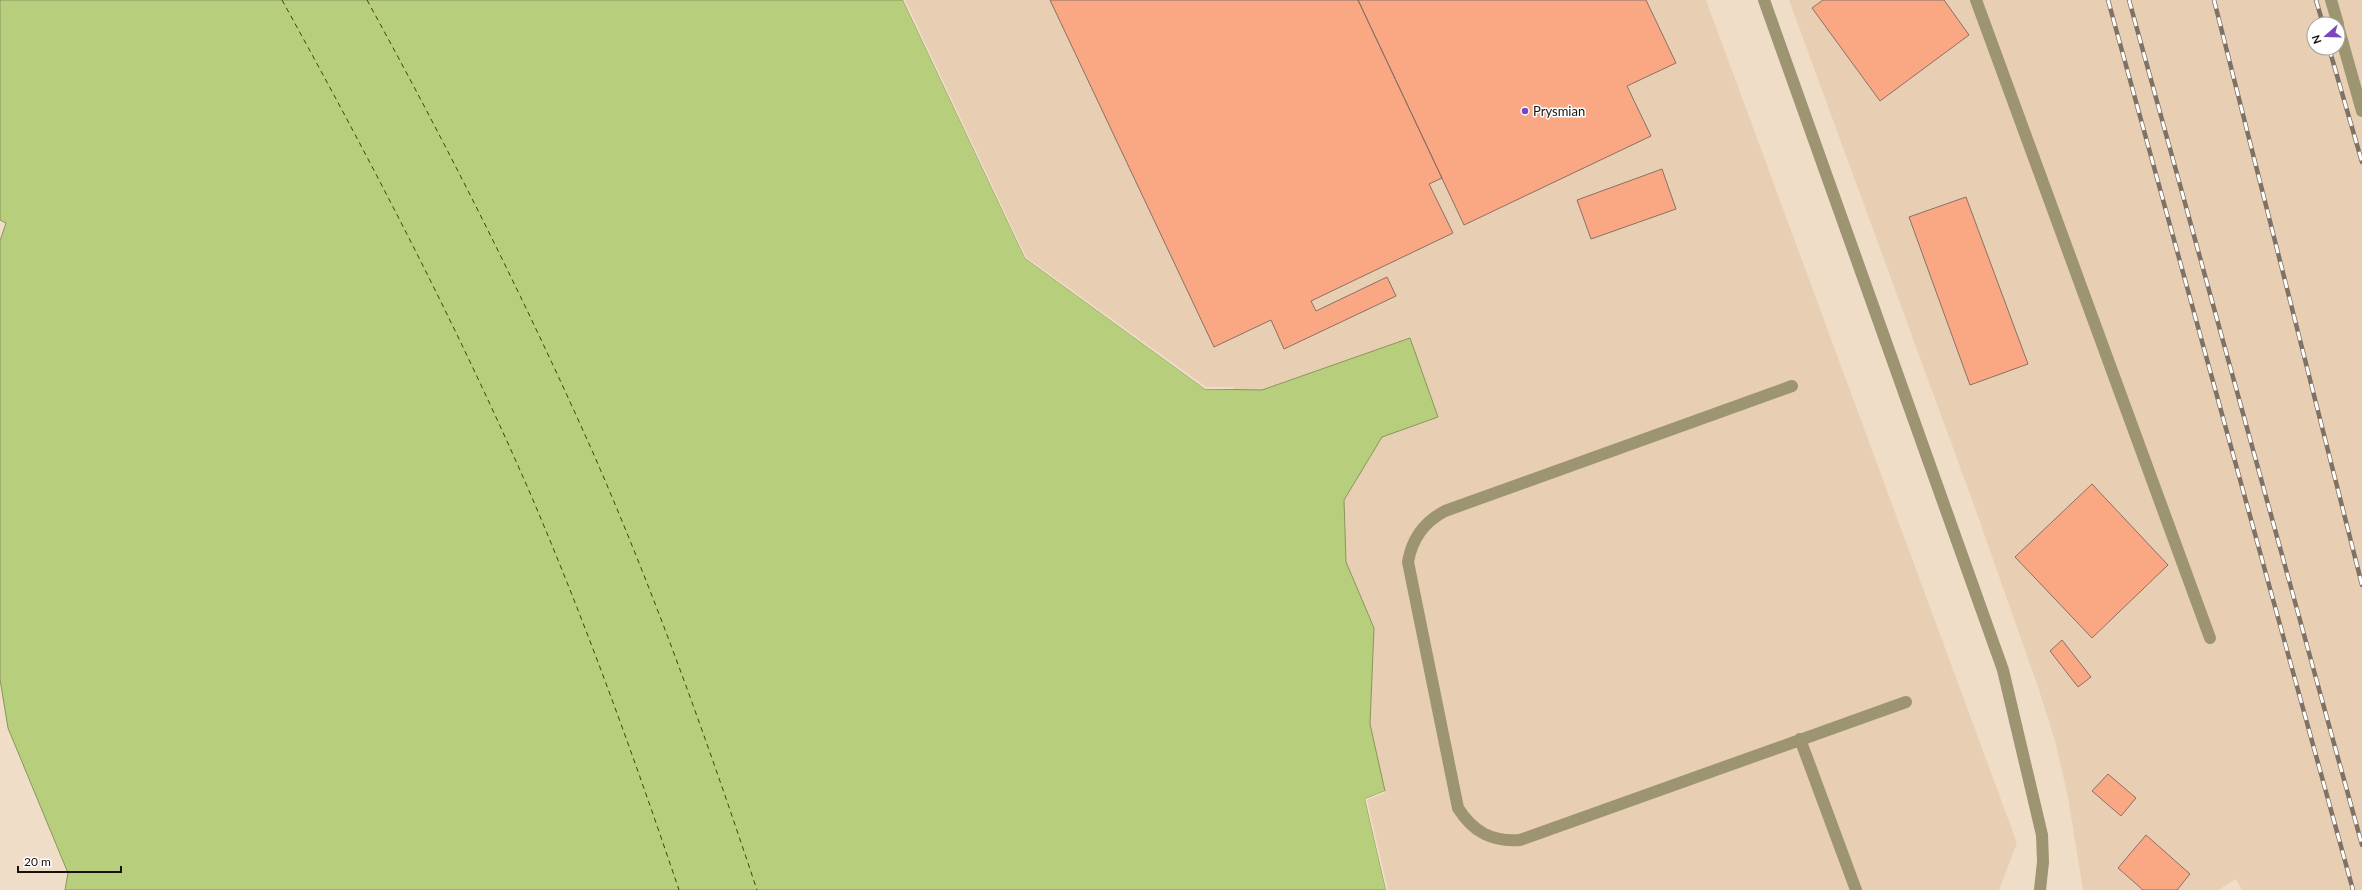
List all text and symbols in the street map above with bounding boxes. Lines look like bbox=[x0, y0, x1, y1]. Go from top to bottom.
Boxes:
north arrow bbox=[2306, 16, 2346, 56]
text: N bbox=[2309, 33, 2324, 46]
place label: Prysmian bbox=[1533, 103, 1585, 119]
marker: Prysmian bbox=[1520, 106, 1530, 116]
scale bar bbox=[18, 848, 121, 874]
text: 20 m bbox=[24, 854, 51, 869]

